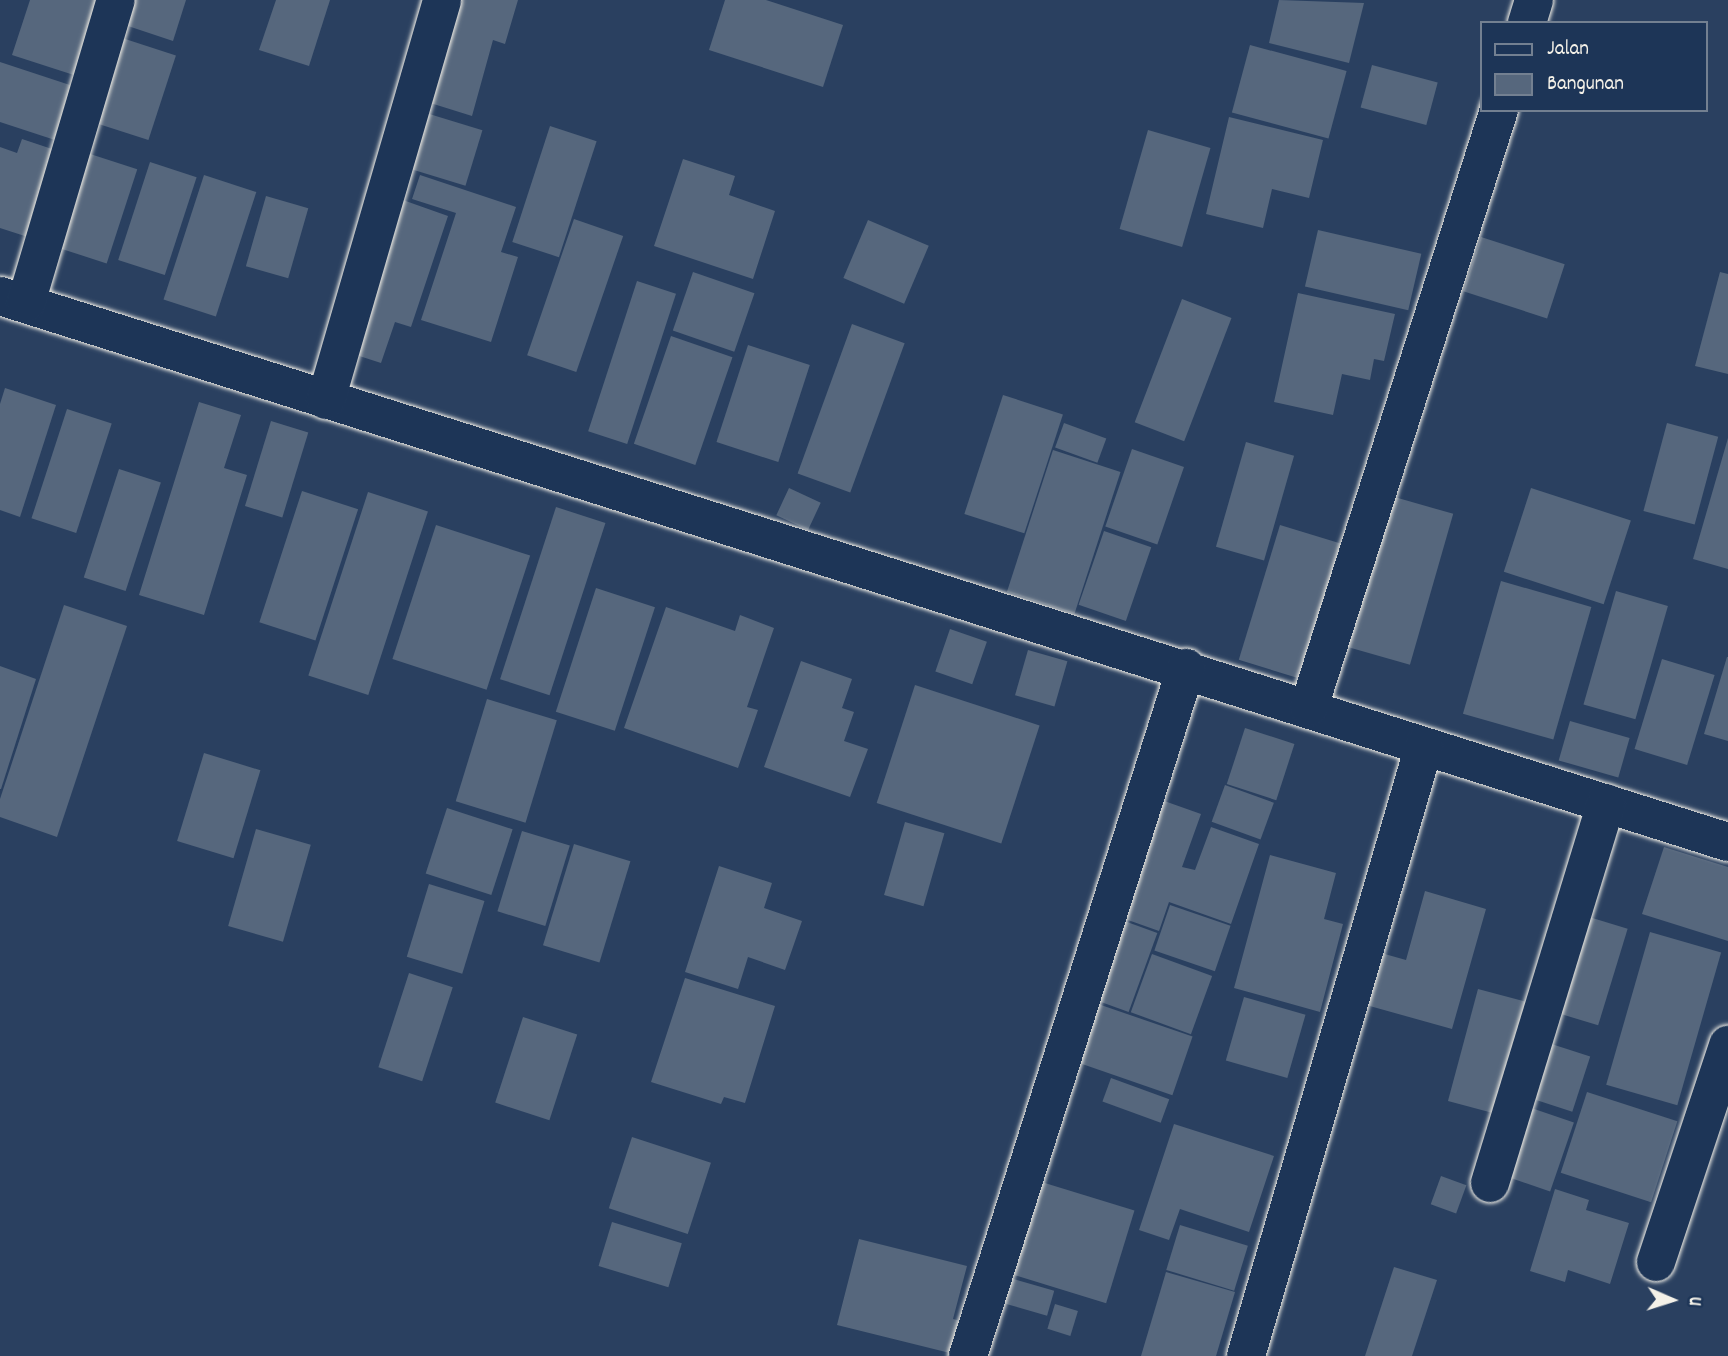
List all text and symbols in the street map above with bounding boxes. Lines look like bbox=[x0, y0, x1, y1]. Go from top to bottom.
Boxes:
legend bbox=[1480, 21, 1707, 112]
text: Jalan bbox=[1547, 35, 1589, 65]
text: Bangunan bbox=[1547, 70, 1624, 100]
north arrow bbox=[1637, 1265, 1707, 1335]
text: U bbox=[1680, 1296, 1707, 1306]

